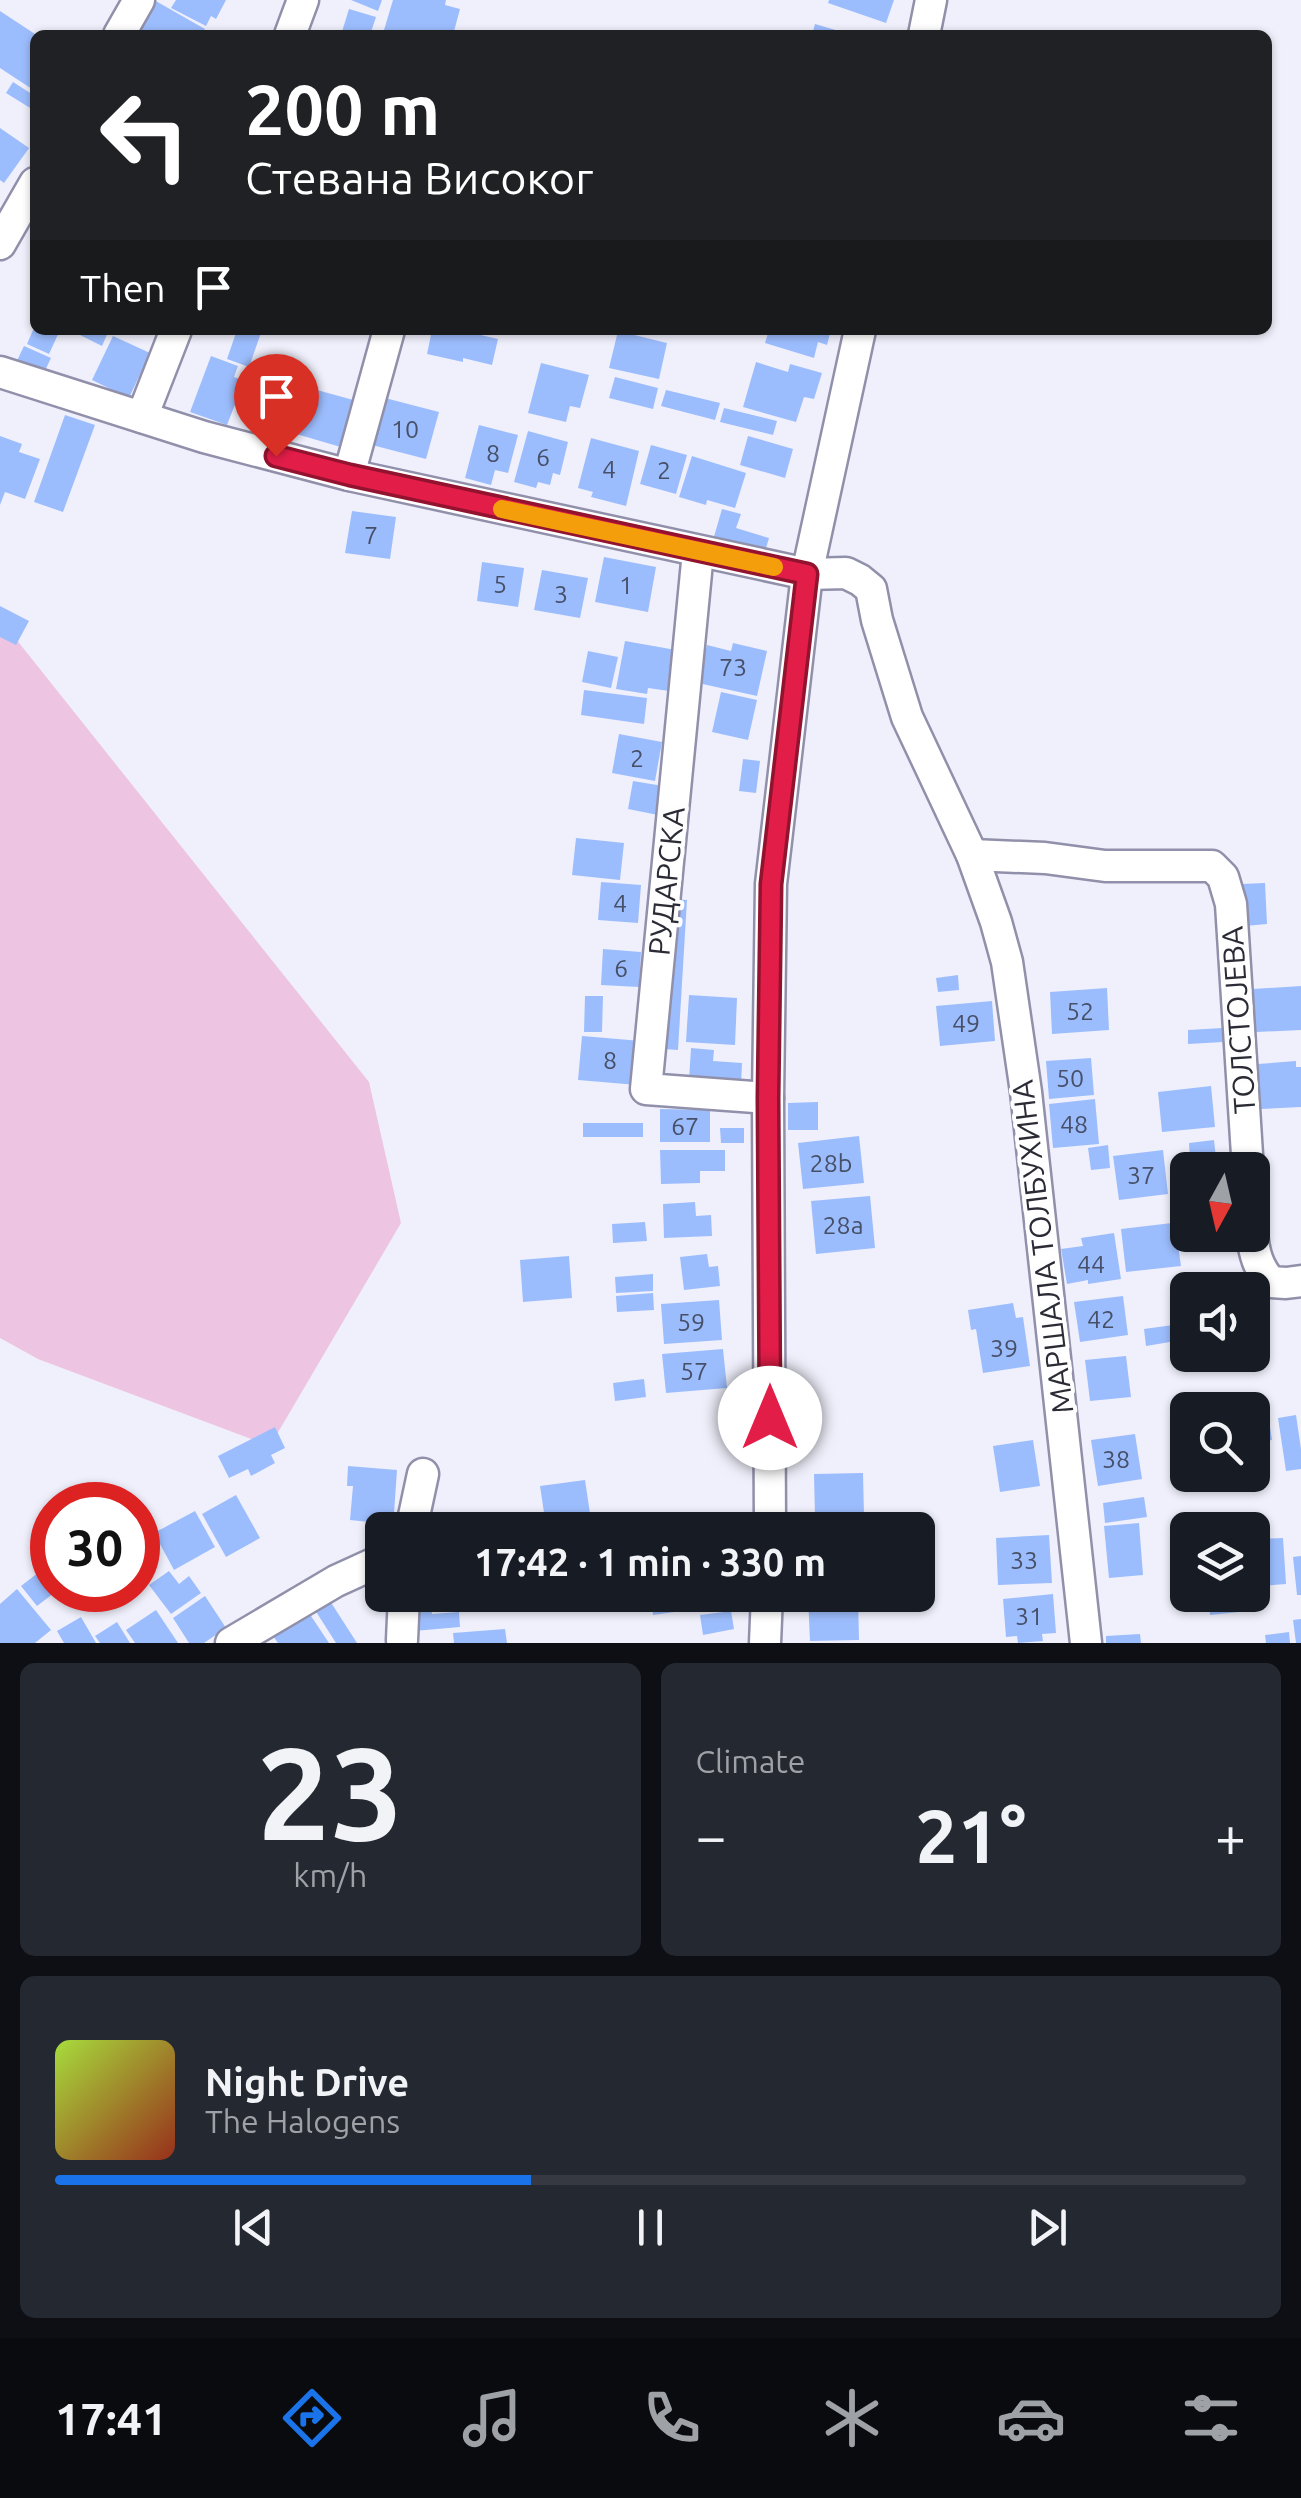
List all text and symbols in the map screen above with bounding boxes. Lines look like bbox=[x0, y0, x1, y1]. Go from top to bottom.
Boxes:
icon: left bbox=[80, 70, 210, 200]
text: 200 m bbox=[245, 70, 440, 148]
text: Стевана Високог bbox=[245, 152, 593, 203]
icon: arrive bbox=[186, 260, 241, 315]
text: Then bbox=[80, 267, 166, 309]
pin bbox=[234, 354, 319, 457]
icon: arrive bbox=[249, 369, 304, 424]
house number: 10 bbox=[391, 415, 419, 443]
house number: 8 bbox=[486, 439, 500, 467]
house number: 6 bbox=[536, 443, 550, 471]
house number: 4 bbox=[602, 455, 616, 483]
house number: 2 bbox=[657, 456, 671, 484]
house number: 7 bbox=[364, 521, 378, 549]
house number: 5 bbox=[493, 570, 507, 598]
house number: 1 bbox=[619, 571, 633, 599]
house number: 3 bbox=[554, 580, 568, 608]
house number: 73 bbox=[719, 653, 747, 681]
house number: 2 bbox=[630, 744, 644, 772]
street label: РУДАРСКА bbox=[641, 804, 691, 957]
house number: 4 bbox=[613, 889, 627, 917]
street label: ТОЛСТОЈЕВА bbox=[1214, 925, 1262, 1115]
house number: 6 bbox=[614, 954, 628, 982]
house number: 52 bbox=[1066, 997, 1094, 1025]
house number: 49 bbox=[952, 1009, 980, 1037]
house number: 8 bbox=[603, 1046, 617, 1074]
house number: 50 bbox=[1056, 1064, 1084, 1092]
street label: МАРШАЛА ТОЛБУХИНА bbox=[1005, 1078, 1079, 1416]
house number: 48 bbox=[1060, 1110, 1088, 1138]
house number: 67 bbox=[671, 1112, 699, 1140]
house number: 28b bbox=[810, 1149, 852, 1177]
north arrow bbox=[1170, 1152, 1270, 1252]
map controls bbox=[1170, 1152, 1270, 1612]
house number: 37 bbox=[1127, 1161, 1155, 1189]
house number: 28a bbox=[822, 1211, 864, 1239]
house number: 44 bbox=[1077, 1250, 1105, 1278]
button: sound bbox=[1170, 1272, 1270, 1372]
house number: 42 bbox=[1087, 1305, 1115, 1333]
house number: 59 bbox=[677, 1308, 705, 1336]
house number: 39 bbox=[990, 1334, 1018, 1362]
house number: 57 bbox=[680, 1357, 708, 1385]
position arrow bbox=[718, 1366, 822, 1470]
button: search bbox=[1170, 1392, 1270, 1492]
house number: 38 bbox=[1102, 1445, 1130, 1473]
speed limit sign: 30 bbox=[30, 1482, 160, 1612]
button: layers bbox=[1170, 1512, 1270, 1612]
text: 17:42 · 1 min · 330 m bbox=[474, 1541, 826, 1583]
house number: 33 bbox=[1010, 1546, 1038, 1574]
house number: 31 bbox=[1015, 1602, 1043, 1630]
text: 23 bbox=[257, 1719, 404, 1865]
text: Climate bbox=[696, 1743, 806, 1779]
text: 21° bbox=[915, 1793, 1026, 1877]
text: − bbox=[696, 1805, 727, 1866]
text: + bbox=[1215, 1805, 1246, 1866]
text: km/h bbox=[293, 1857, 367, 1893]
text: Night Drive bbox=[205, 2061, 409, 2103]
text: The Halogens bbox=[205, 2103, 400, 2139]
icon: previous bbox=[226, 2200, 281, 2255]
icon: pause bbox=[623, 2200, 678, 2255]
icon: next bbox=[1020, 2200, 1075, 2255]
icon: directions bbox=[277, 2383, 347, 2453]
icon: music bbox=[457, 2383, 527, 2453]
icon: phone bbox=[637, 2383, 707, 2453]
icon: climate bbox=[817, 2383, 887, 2453]
icon: car bbox=[996, 2383, 1066, 2453]
icon: filters bbox=[1176, 2383, 1246, 2453]
text: 17:41 bbox=[55, 2393, 167, 2444]

